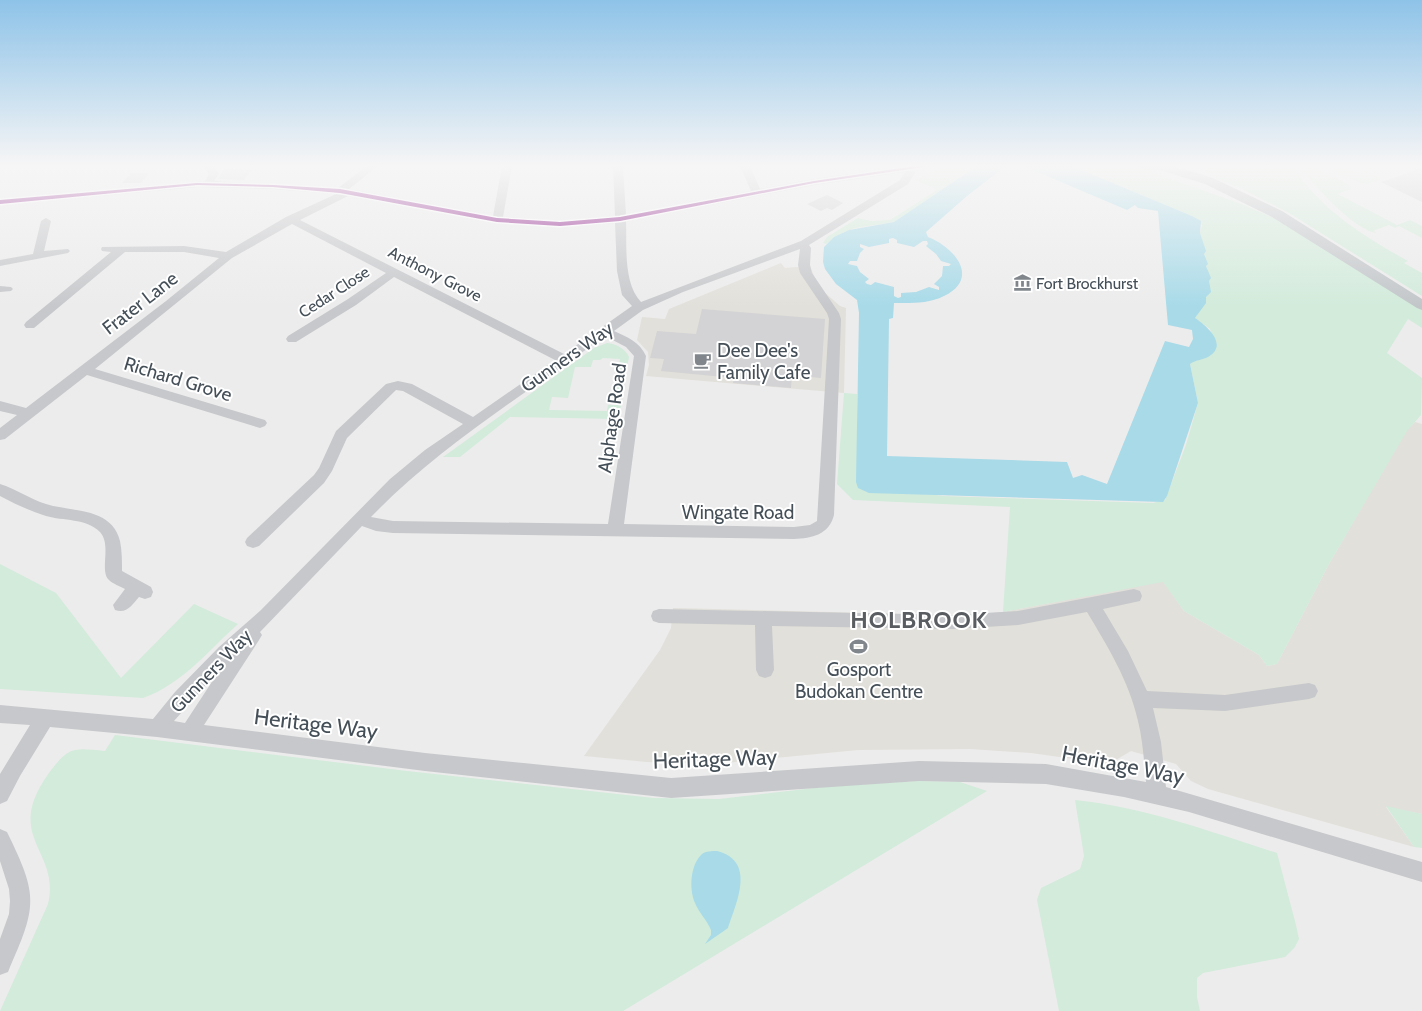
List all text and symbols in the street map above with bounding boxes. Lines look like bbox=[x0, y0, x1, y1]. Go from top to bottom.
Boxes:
street label: Anthony Grove bbox=[385, 242, 485, 306]
street label: Cedar Close bbox=[295, 262, 373, 322]
street label: Frater Lane bbox=[98, 266, 182, 340]
museum icon: Fort Brockhurst bbox=[1012, 273, 1032, 293]
place label: Fort Brockhurst bbox=[1036, 274, 1139, 293]
street label: Gunners Way bbox=[516, 317, 618, 397]
place label: Dee Dee's Family Cafe bbox=[717, 339, 811, 384]
cafe icon: Dee Dee's Family Cafe bbox=[693, 351, 713, 371]
street label: Richard Grove bbox=[121, 352, 235, 406]
street label: Alphage Road bbox=[593, 362, 631, 474]
street label: Wingate Road bbox=[682, 501, 794, 524]
district label: HOLBROOK bbox=[850, 605, 988, 634]
street label: Gunners Way bbox=[165, 624, 257, 718]
sports icon: Gosport Budokan Centre bbox=[849, 636, 869, 656]
place label: Gosport Budokan Centre bbox=[795, 658, 923, 703]
street label: Heritage Way bbox=[253, 703, 379, 745]
street label: Heritage Way bbox=[1059, 740, 1187, 790]
street label: Heritage Way bbox=[652, 743, 778, 775]

